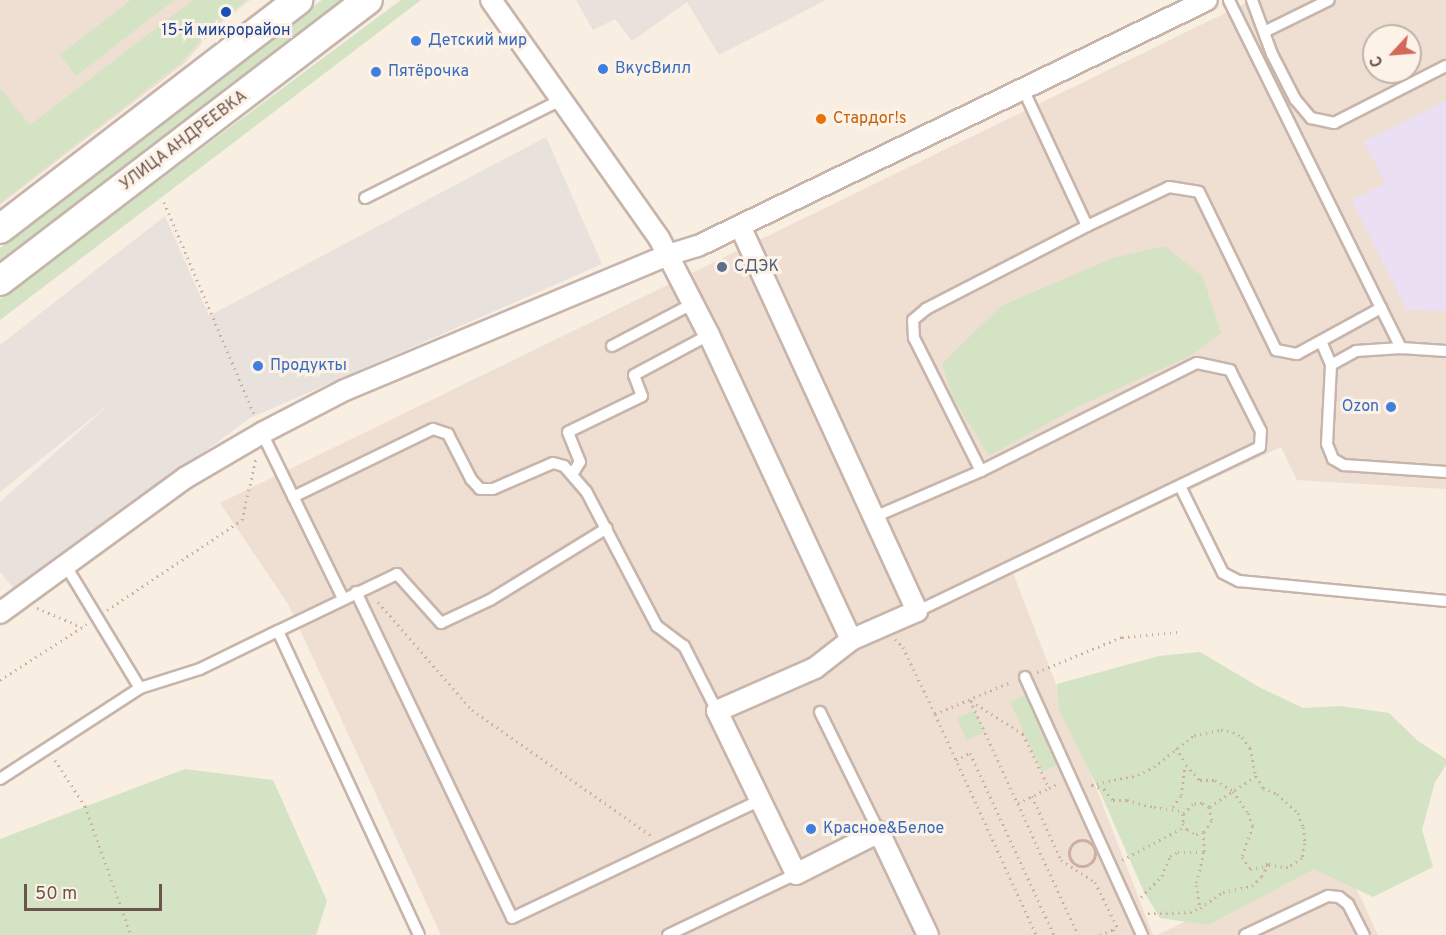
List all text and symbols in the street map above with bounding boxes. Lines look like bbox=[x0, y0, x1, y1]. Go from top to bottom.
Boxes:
marker: 15-й микрорайон bbox=[219, 5, 233, 19]
place label: 15-й микрорайон bbox=[162, 21, 290, 41]
north arrow bbox=[1362, 24, 1422, 84]
place label: Детский мир bbox=[428, 31, 527, 51]
marker: Детский мир bbox=[409, 34, 423, 48]
text: С bbox=[1366, 52, 1389, 70]
place label: ВкусВилл bbox=[615, 59, 691, 79]
place label: Пятёрочка bbox=[388, 62, 469, 82]
marker: ВкусВилл bbox=[596, 62, 610, 76]
marker: Пятёрочка bbox=[369, 65, 383, 79]
street label: УЛИЦА АНДРЕЕВКА bbox=[116, 87, 252, 195]
place label: Стардог!s bbox=[833, 109, 906, 129]
marker: Стардог!s bbox=[814, 112, 828, 126]
place label: СДЭК bbox=[734, 257, 779, 277]
marker: СДЭК bbox=[715, 260, 729, 274]
place label: Продукты bbox=[270, 356, 347, 376]
marker: Продукты bbox=[251, 359, 265, 373]
place label: Ozon bbox=[1342, 397, 1379, 417]
marker: Ozon bbox=[1384, 400, 1398, 414]
place label: Красное&Белое bbox=[823, 819, 944, 839]
marker: Красное&Белое bbox=[804, 822, 818, 836]
scale bar bbox=[27, 872, 165, 910]
text: 50 m bbox=[35, 883, 77, 906]

